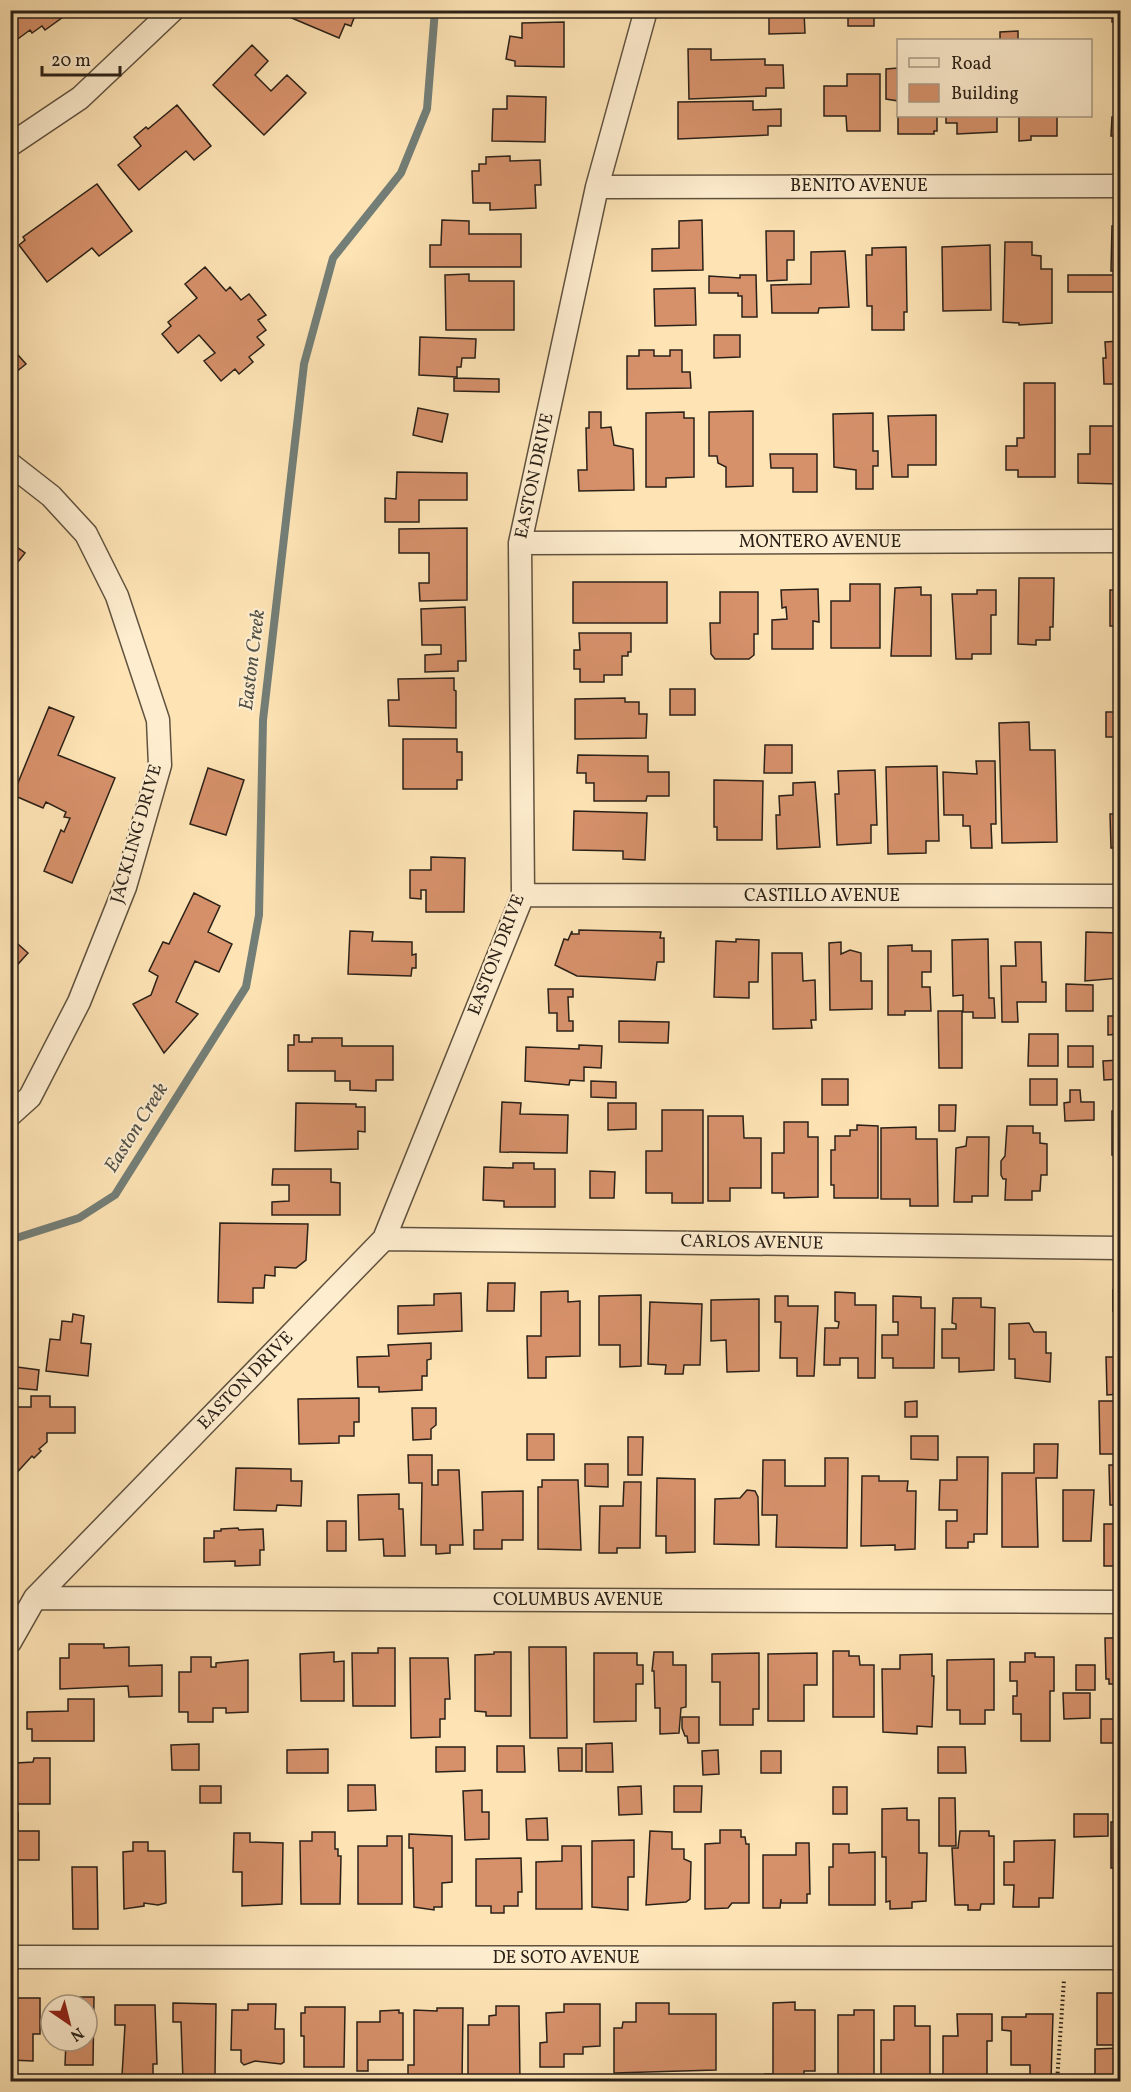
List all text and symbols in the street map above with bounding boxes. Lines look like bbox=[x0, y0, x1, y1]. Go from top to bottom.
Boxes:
scale bar bbox=[42, 39, 120, 77]
legend bbox=[897, 39, 1092, 117]
text: 20 m bbox=[51, 49, 91, 74]
text: Road bbox=[951, 52, 992, 77]
text: Building bbox=[951, 82, 1019, 107]
street label: BENITO AVENUE bbox=[790, 174, 928, 199]
street label: EASTON DRIVE bbox=[509, 411, 561, 541]
street label: MONTERO AVENUE bbox=[739, 530, 902, 555]
water label: Easton Creek bbox=[233, 608, 273, 712]
street label: JACKLING DRIVE bbox=[105, 761, 169, 907]
street label: CASTILLO AVENUE bbox=[744, 884, 900, 909]
street label: EASTON DRIVE bbox=[462, 891, 532, 1019]
water label: Easton Creek bbox=[98, 1078, 176, 1178]
street label: CARLOS AVENUE bbox=[680, 1229, 824, 1257]
street label: EASTON DRIVE bbox=[193, 1326, 300, 1436]
street label: COLUMBUS AVENUE bbox=[493, 1588, 663, 1613]
street label: DE SOTO AVENUE bbox=[492, 1946, 640, 1971]
north arrow bbox=[39, 1993, 99, 2053]
text: N bbox=[65, 2021, 88, 2046]

